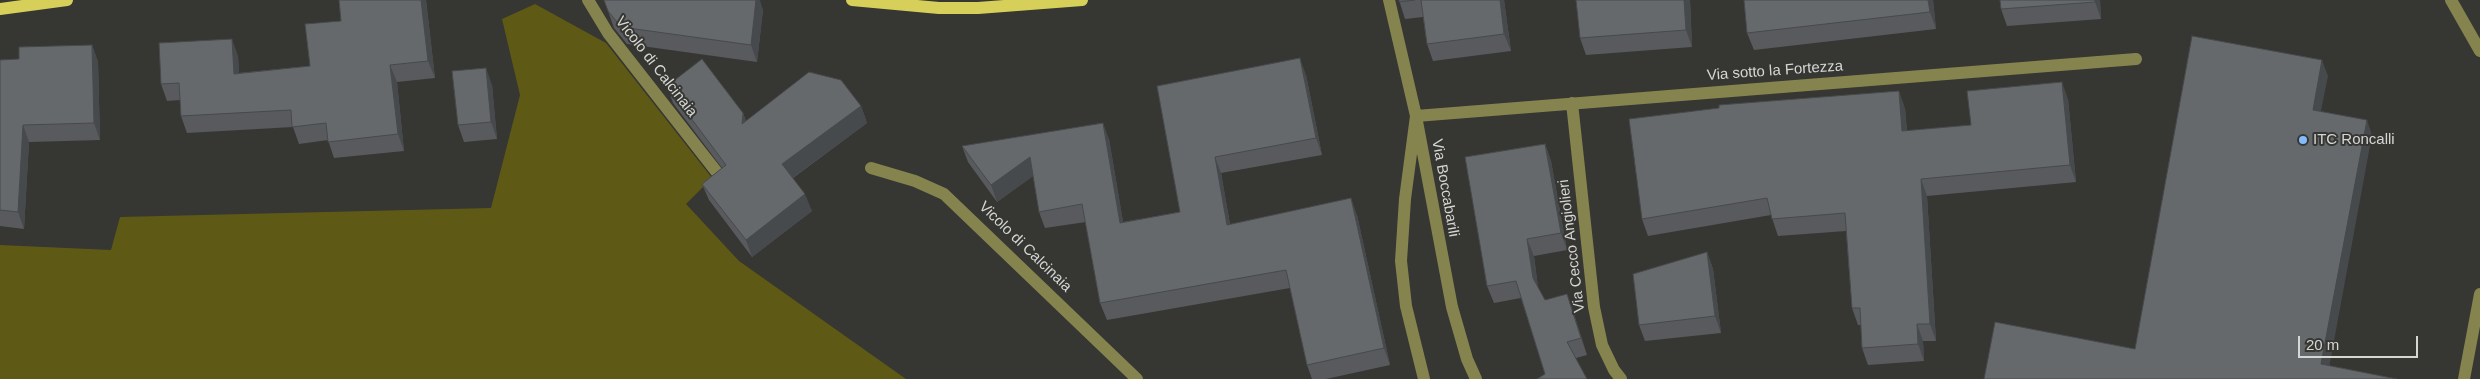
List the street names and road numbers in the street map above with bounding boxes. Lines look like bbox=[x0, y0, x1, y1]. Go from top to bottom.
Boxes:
street label: Vicolo di Calcinaia bbox=[611, 13, 701, 121]
street label: Via sotto la Fortezza bbox=[1706, 57, 1844, 85]
street label: Via Boccabarili bbox=[1428, 138, 1462, 238]
street label: Via Cecco Angiolieri bbox=[1555, 178, 1589, 314]
street label: Vicolo di Calcinaia bbox=[975, 198, 1075, 296]

